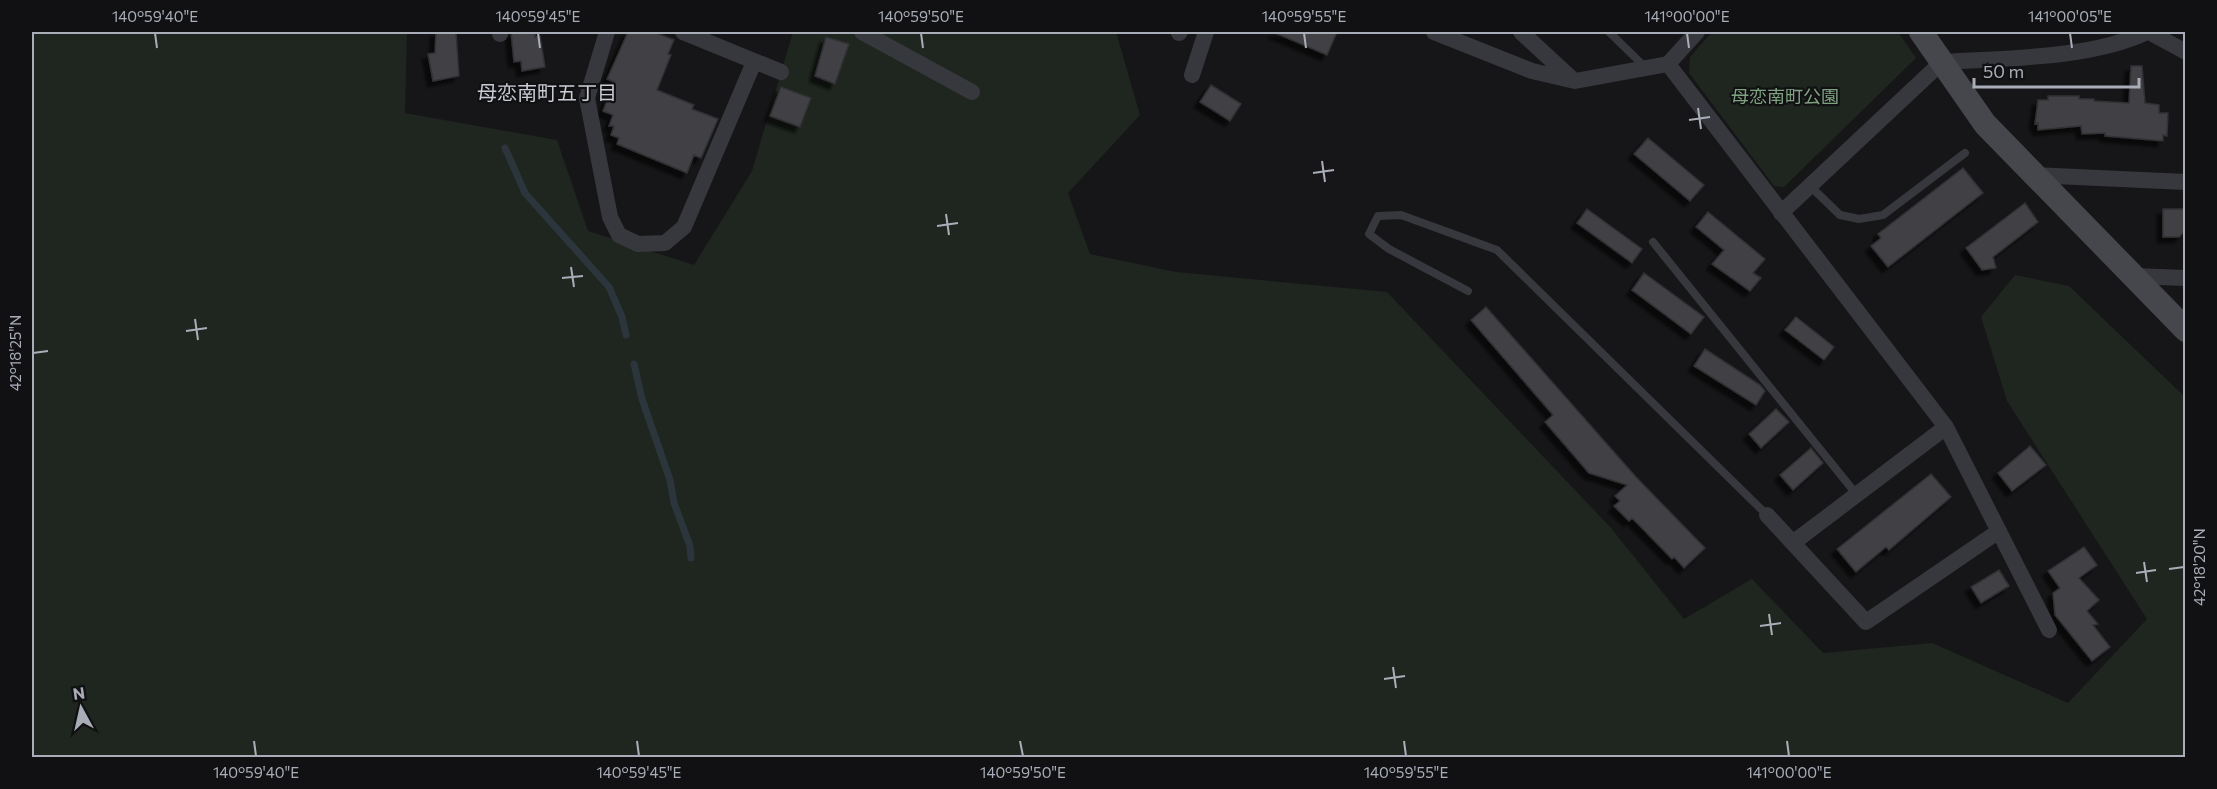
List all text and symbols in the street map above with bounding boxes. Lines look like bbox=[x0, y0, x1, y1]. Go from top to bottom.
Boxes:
text: 140°59'40"E bbox=[112, 7, 198, 25]
text: 140°59'45"E bbox=[495, 7, 581, 25]
text: 140°59'50"E bbox=[878, 7, 964, 25]
text: 140°59'55"E bbox=[1262, 7, 1346, 25]
text: 141°00'00"E bbox=[1644, 7, 1730, 25]
text: 141°00'05"E bbox=[2028, 7, 2112, 25]
scale bar bbox=[1974, 51, 2139, 89]
text: 50 m bbox=[1983, 60, 2024, 82]
district label: 母恋南町五丁目 bbox=[477, 80, 617, 104]
park label: 母恋南町公園 bbox=[1731, 85, 1839, 107]
text: 42°18'25"N bbox=[6, 315, 24, 391]
text: 42°18'20"N bbox=[2190, 528, 2208, 606]
north arrow bbox=[51, 678, 111, 738]
text: N bbox=[72, 682, 86, 703]
text: 140°59'40"E bbox=[213, 763, 299, 781]
text: 140°59'45"E bbox=[596, 763, 682, 781]
text: 140°59'50"E bbox=[980, 763, 1066, 781]
text: 140°59'55"E bbox=[1364, 763, 1448, 781]
text: 141°00'00"E bbox=[1746, 763, 1832, 781]

